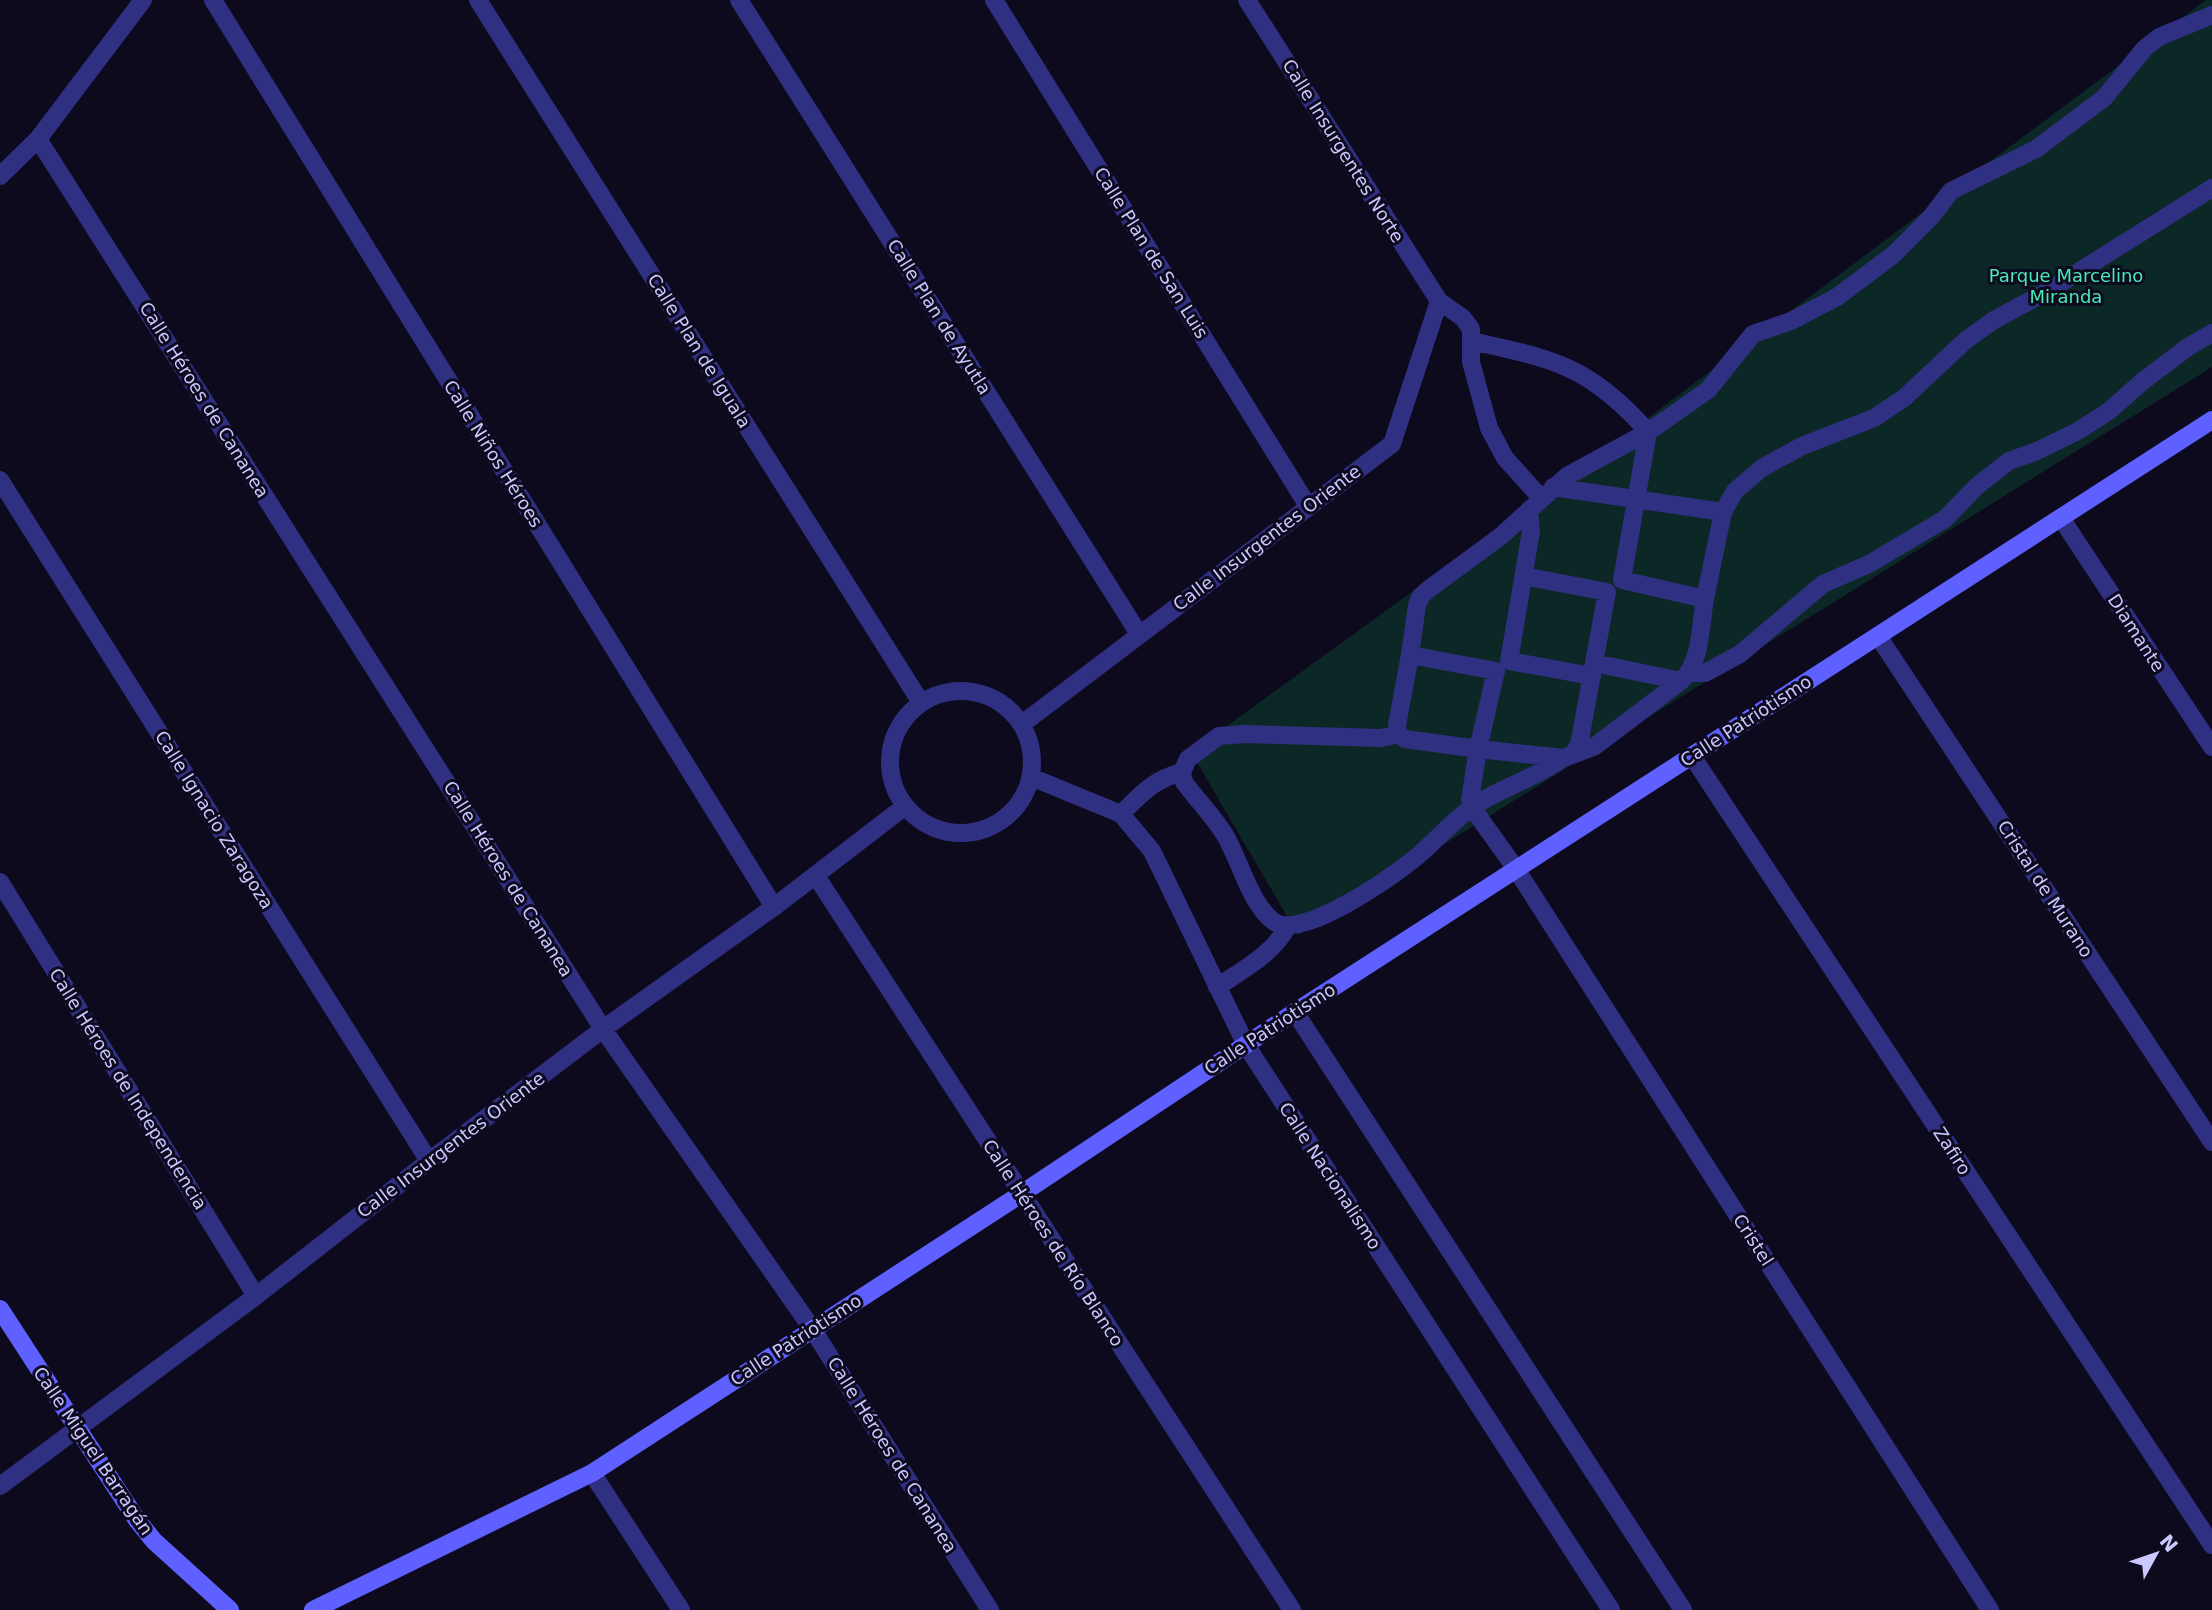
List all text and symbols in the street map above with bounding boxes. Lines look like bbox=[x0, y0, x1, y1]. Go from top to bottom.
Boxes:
street label: Calle Insurgentes Norte bbox=[1278, 55, 1409, 246]
street label: Calle Plan de San Luis bbox=[1090, 163, 1213, 342]
street label: Calle Plan de Ayutla bbox=[883, 235, 996, 398]
park label: Parque Marcelino Miranda bbox=[1989, 265, 2143, 307]
street label: Calle Plan de Iguala bbox=[643, 270, 755, 432]
street label: Calle Héroes de Cananea bbox=[135, 298, 273, 502]
street label: Calle Niños Héroes bbox=[440, 376, 547, 531]
street label: Calle Insurgentes Oriente bbox=[1169, 460, 1365, 615]
street label: Diamante bbox=[2104, 590, 2169, 675]
street label: Calle Patriotismo bbox=[1676, 670, 1815, 771]
street label: Calle Ignacio Zaragoza bbox=[151, 727, 278, 913]
street label: Calle Héroes de Cananea bbox=[439, 777, 577, 981]
street label: Cristal de Murano bbox=[1993, 816, 2098, 961]
street label: Calle Héroes de Independencia bbox=[45, 964, 212, 1213]
street label: Calle Patriotismo bbox=[1200, 978, 1339, 1079]
street label: Calle Insurgentes Oriente bbox=[353, 1067, 549, 1222]
street label: Calle Nacionalismo bbox=[1275, 1098, 1386, 1253]
street label: Zafiro bbox=[1929, 1123, 1976, 1179]
street label: Calle Héroes de Río Blanco bbox=[979, 1135, 1128, 1350]
street label: Cristel bbox=[1729, 1210, 1778, 1270]
street label: Calle Patriotismo bbox=[726, 1289, 865, 1390]
street label: Calle Héroes de Cananea bbox=[823, 1353, 961, 1557]
street label: Calle Miguel Barragán bbox=[29, 1363, 158, 1539]
north arrow bbox=[2121, 1519, 2191, 1589]
text: N bbox=[2155, 1530, 2183, 1556]

